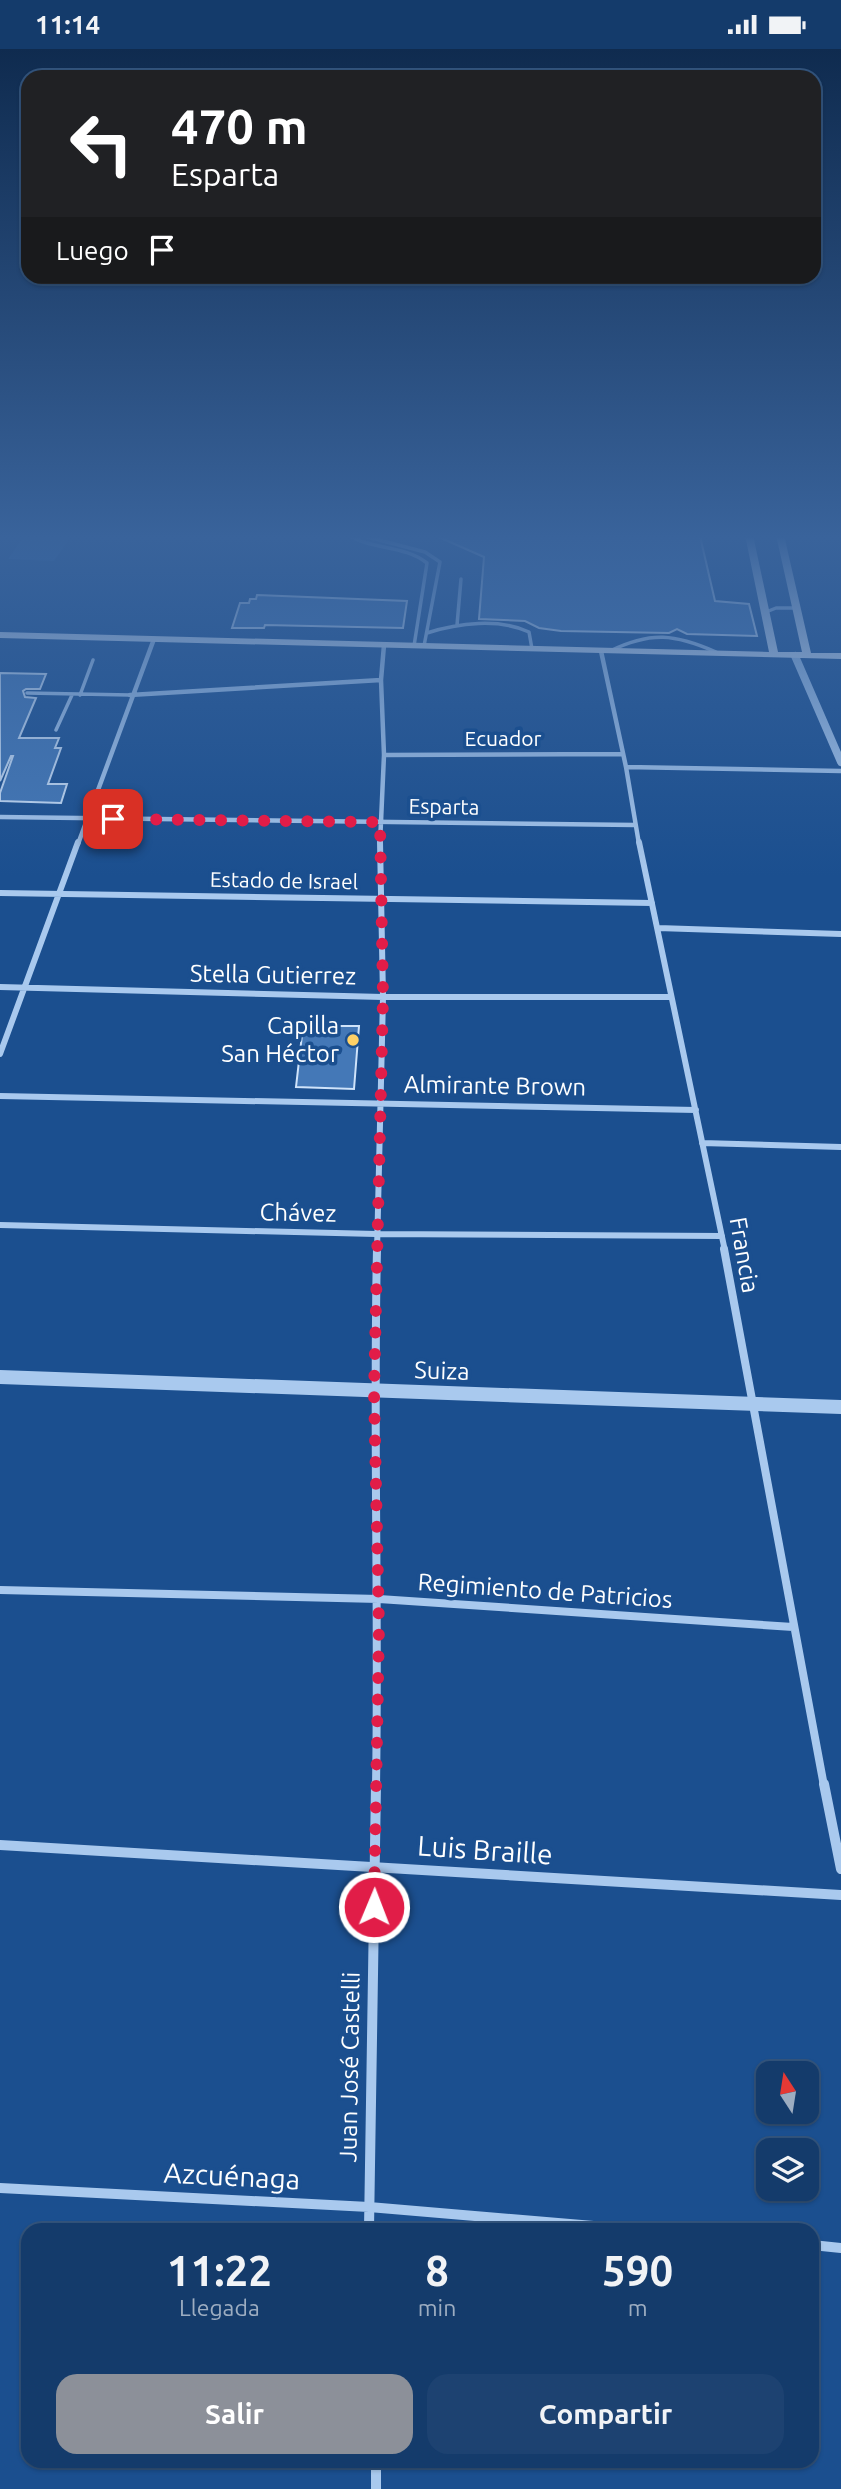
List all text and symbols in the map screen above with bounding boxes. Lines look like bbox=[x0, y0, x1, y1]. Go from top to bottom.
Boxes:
text: 11:14 bbox=[35, 10, 100, 39]
icon: left bbox=[56, 98, 147, 189]
text: 470 m bbox=[171, 98, 308, 153]
text: Esparta bbox=[171, 156, 279, 192]
icon: arrive bbox=[143, 231, 181, 269]
text: Luego bbox=[56, 236, 129, 265]
street label: Ecuador bbox=[465, 726, 541, 750]
pin bbox=[83, 789, 143, 849]
street label: Esparta bbox=[408, 793, 480, 819]
icon: arrive bbox=[94, 800, 132, 838]
street label: Estado de Israel bbox=[210, 867, 358, 893]
street label: Stella Gutierrez bbox=[190, 960, 356, 989]
place label: Capilla San Héctor bbox=[221, 1012, 339, 1067]
marker: Capilla San Héctor bbox=[345, 1032, 361, 1048]
street label: Almirante Brown bbox=[404, 1070, 586, 1101]
street label: Chávez bbox=[259, 1198, 337, 1227]
street label: Francia bbox=[725, 1215, 764, 1295]
street label: Suiza bbox=[414, 1356, 470, 1385]
street label: Regimiento de Patricios bbox=[417, 1568, 673, 1613]
street label: Luis Braille bbox=[416, 1829, 554, 1870]
position arrow bbox=[337, 1870, 411, 1944]
street label: Juan José Castelli bbox=[334, 1971, 365, 2163]
north arrow bbox=[756, 2061, 819, 2125]
map controls bbox=[756, 2061, 819, 2201]
button: layers bbox=[756, 2138, 819, 2201]
street label: Azcuénaga bbox=[163, 2156, 301, 2195]
text: 11:22 bbox=[167, 2247, 272, 2294]
text: 8 bbox=[425, 2247, 449, 2294]
text: 590 bbox=[602, 2247, 673, 2294]
text: Llegada bbox=[179, 2295, 260, 2320]
text: min bbox=[418, 2295, 456, 2320]
text: m bbox=[628, 2295, 648, 2320]
button: Salir bbox=[56, 2374, 413, 2454]
button: Compartir bbox=[427, 2374, 784, 2454]

